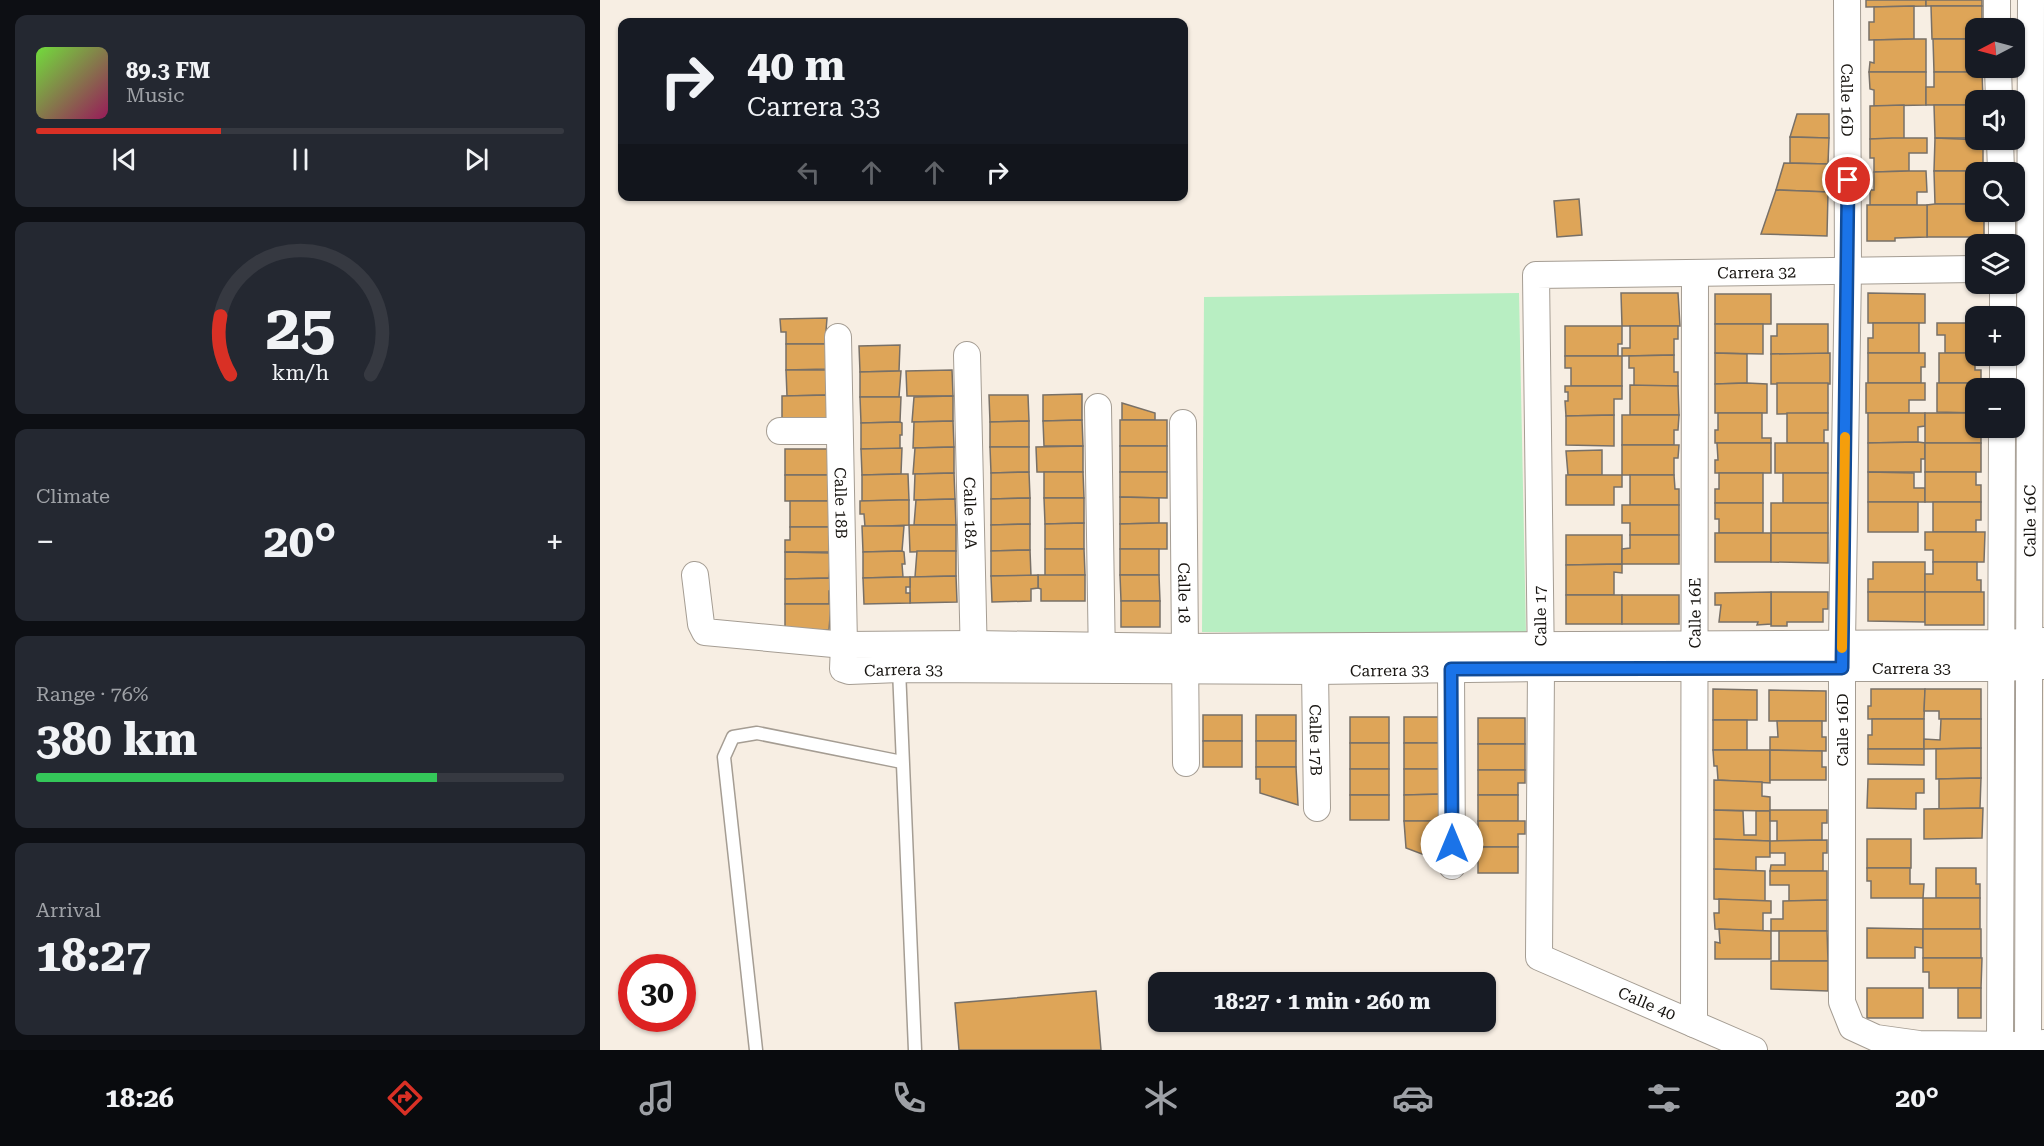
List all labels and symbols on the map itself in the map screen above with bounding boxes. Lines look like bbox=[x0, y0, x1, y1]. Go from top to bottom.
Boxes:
north arrow bbox=[1965, 18, 2025, 78]
street label: Calle 16D bbox=[1837, 63, 1857, 137]
pin bbox=[1822, 154, 1873, 205]
street label: Carrera 32 bbox=[1717, 262, 1796, 283]
street label: Calle 18B bbox=[831, 467, 851, 539]
street label: Calle 18A bbox=[960, 477, 980, 550]
street label: Calle 16C bbox=[2020, 485, 2040, 557]
street label: Calle 18 bbox=[1174, 562, 1194, 624]
street label: Calle 16E bbox=[1685, 577, 1705, 649]
street label: Calle 17 bbox=[1530, 585, 1551, 647]
street label: Carrera 33 bbox=[1872, 659, 1951, 678]
street label: Carrera 33 bbox=[864, 660, 943, 680]
street label: Carrera 33 bbox=[1350, 660, 1429, 681]
street label: Calle 16D bbox=[1833, 693, 1852, 767]
street label: Calle 17B bbox=[1305, 704, 1326, 776]
position arrow bbox=[1420, 812, 1484, 876]
speed limit sign: 30 bbox=[618, 954, 696, 1032]
street label: Calle 40 bbox=[1615, 983, 1679, 1024]

